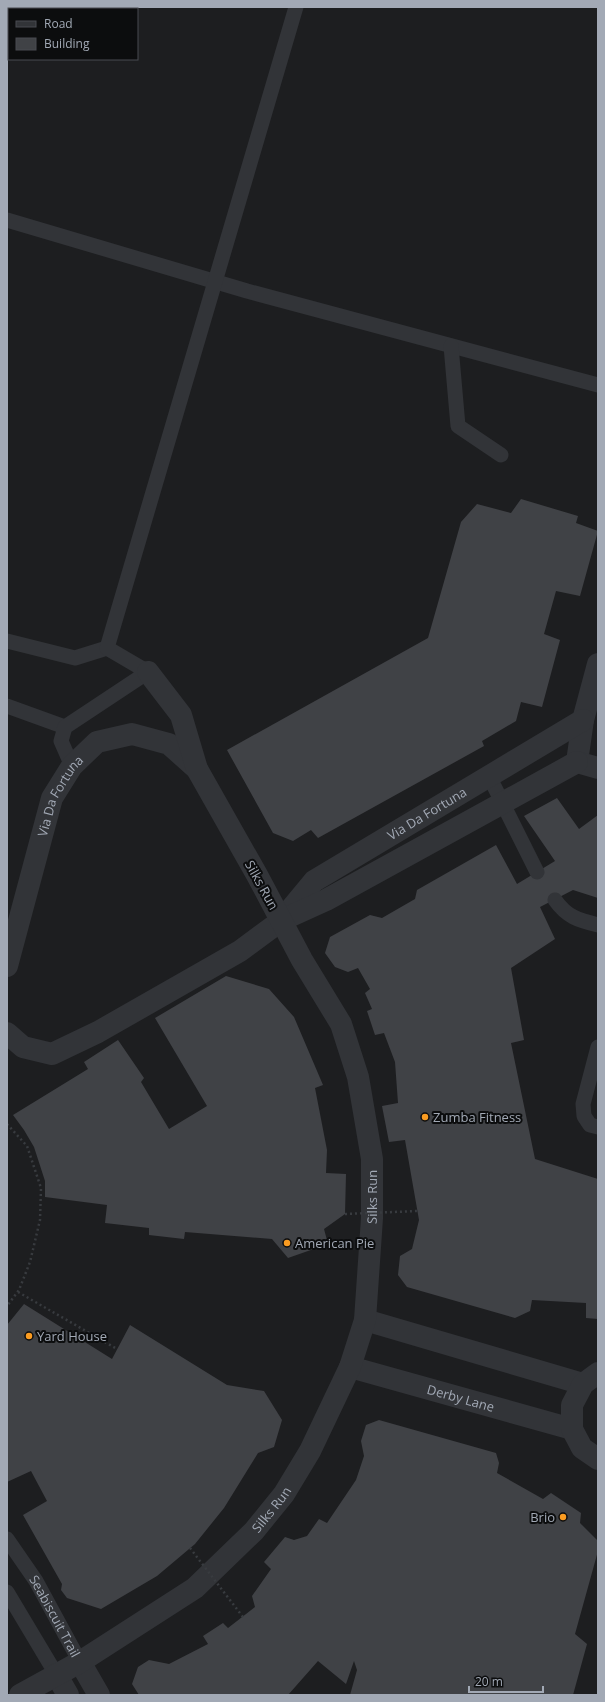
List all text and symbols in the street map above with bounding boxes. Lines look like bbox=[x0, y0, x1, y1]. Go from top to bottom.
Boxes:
legend bbox=[8, 8, 138, 60]
text: Road bbox=[44, 15, 73, 32]
text: Building bbox=[44, 35, 90, 52]
street label: Via Da Fortuna bbox=[33, 751, 87, 839]
street label: Via Da Fortuna bbox=[384, 783, 470, 844]
street label: Silks Run bbox=[241, 857, 283, 913]
place label: Zumba Fitness bbox=[433, 1108, 521, 1126]
marker: Zumba Fitness bbox=[420, 1112, 430, 1122]
street label: Silks Run bbox=[363, 1170, 381, 1224]
place label: American Pie bbox=[295, 1234, 374, 1252]
marker: American Pie bbox=[282, 1238, 292, 1248]
place label: Yard House bbox=[37, 1327, 107, 1345]
marker: Yard House bbox=[24, 1331, 34, 1341]
street label: Derby Lane bbox=[425, 1380, 497, 1416]
street label: Silks Run bbox=[247, 1483, 295, 1536]
place label: Brio bbox=[530, 1508, 555, 1526]
marker: Brio bbox=[558, 1512, 568, 1522]
street label: Seabiscuit Trail bbox=[25, 1571, 85, 1660]
scale bar bbox=[469, 1668, 543, 1694]
text: 20 m bbox=[475, 1673, 503, 1690]

